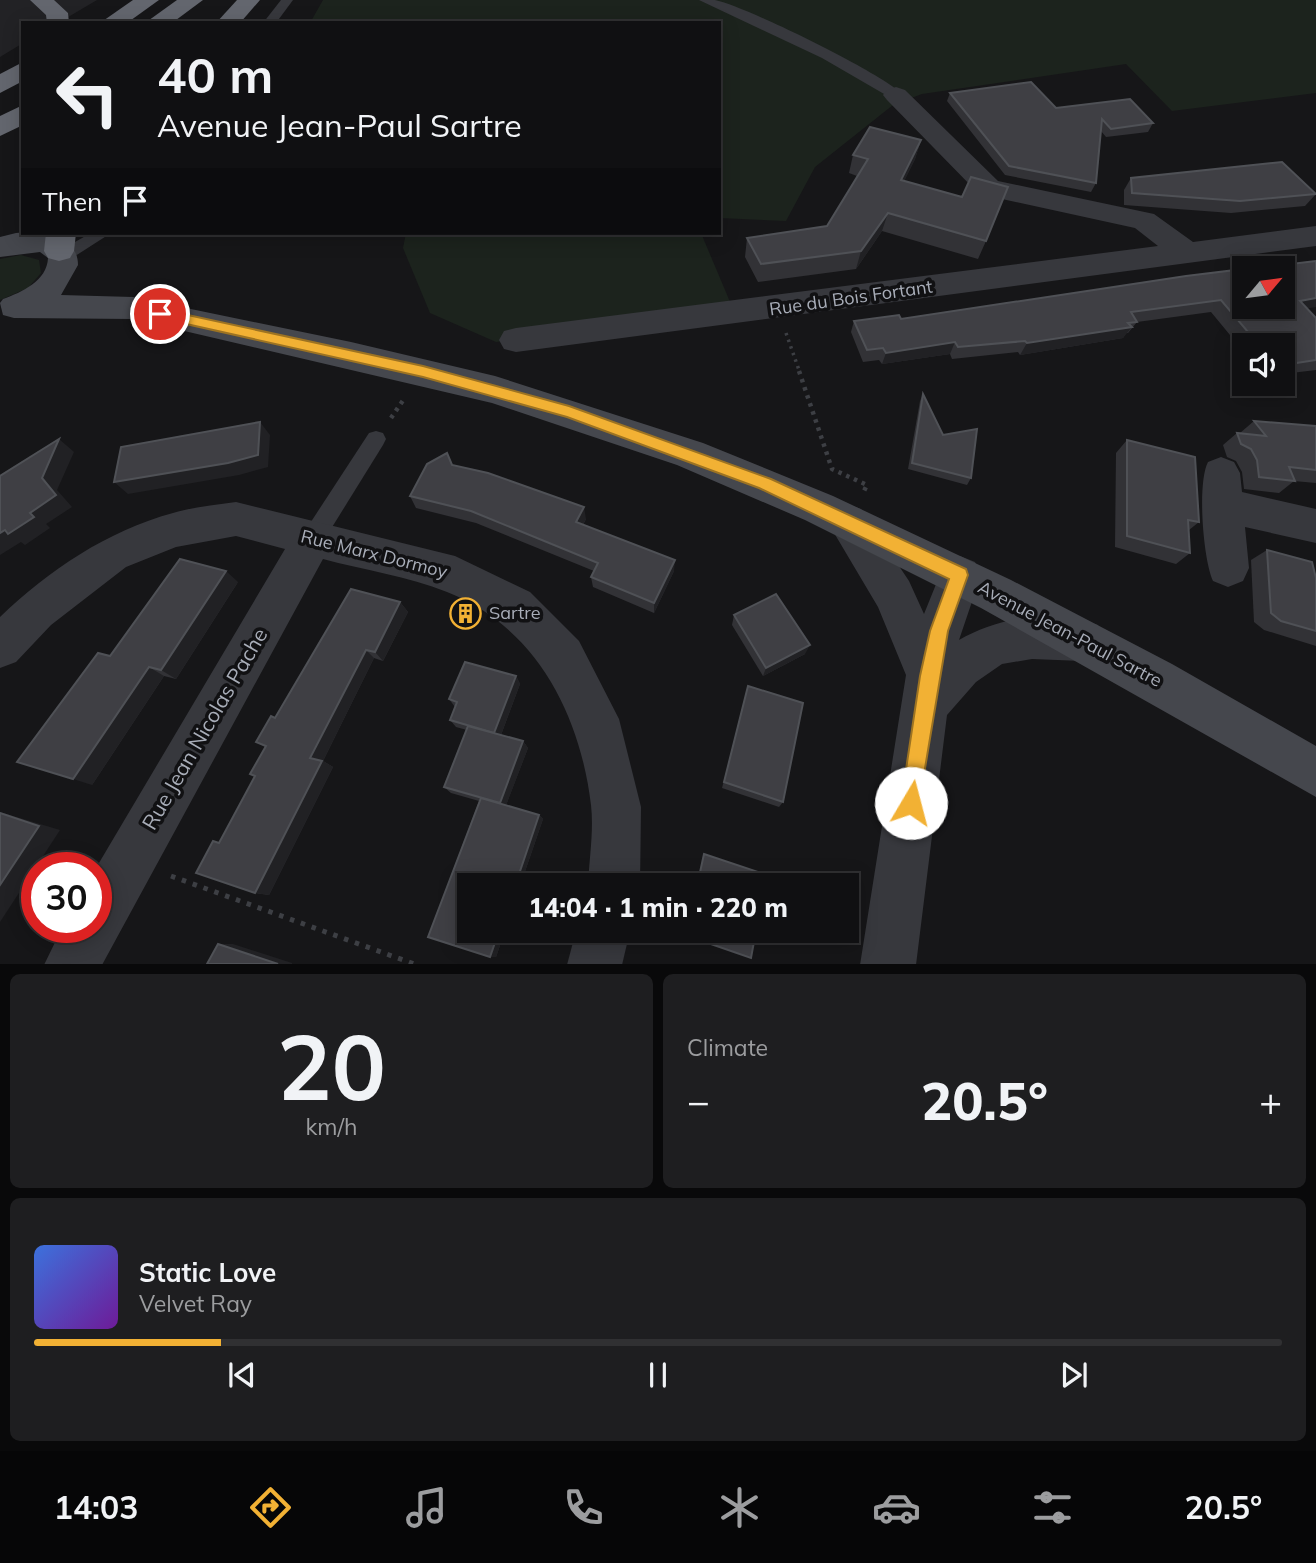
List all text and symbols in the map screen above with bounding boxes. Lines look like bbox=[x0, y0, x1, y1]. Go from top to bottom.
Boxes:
text: 40 m bbox=[157, 44, 273, 105]
icon: left bbox=[42, 49, 133, 140]
text: Avenue Jean-Paul Sartre bbox=[157, 105, 522, 145]
icon: arrive bbox=[116, 182, 154, 220]
text: Then bbox=[42, 185, 102, 218]
north arrow bbox=[1232, 256, 1295, 318]
map controls bbox=[1232, 256, 1295, 396]
street label: Rue du Bois Fortant bbox=[768, 275, 934, 320]
pin bbox=[130, 284, 190, 344]
icon: arrive bbox=[141, 295, 179, 333]
button: sound bbox=[1232, 333, 1295, 396]
street label: Rue Marx Dormoy bbox=[298, 524, 450, 583]
street label: Avenue Jean-Paul Sartre bbox=[974, 575, 1166, 692]
building icon: Sartre bbox=[449, 596, 483, 630]
place label: Sartre bbox=[489, 601, 541, 624]
street label: Rue Jean Nicolas Pache bbox=[136, 623, 273, 834]
position arrow bbox=[874, 766, 948, 840]
speed limit sign: 30 bbox=[21, 852, 112, 943]
text: 14:04 · 1 min · 220 m bbox=[528, 891, 788, 924]
text: 20 bbox=[277, 1009, 386, 1123]
text: Climate bbox=[687, 1033, 768, 1062]
text: 20.5° bbox=[921, 1068, 1048, 1133]
text: − bbox=[687, 1077, 710, 1125]
text: + bbox=[1259, 1077, 1282, 1125]
text: km/h bbox=[305, 1112, 358, 1141]
text: Static Love bbox=[139, 1256, 276, 1289]
text: Velvet Ray bbox=[139, 1289, 252, 1318]
icon: previous bbox=[223, 1356, 261, 1394]
icon: pause bbox=[639, 1356, 677, 1394]
icon: next bbox=[1055, 1356, 1093, 1394]
icon: directions bbox=[246, 1483, 295, 1532]
icon: music bbox=[402, 1483, 451, 1532]
icon: phone bbox=[559, 1483, 608, 1532]
icon: climate bbox=[715, 1483, 764, 1532]
icon: car bbox=[872, 1483, 921, 1532]
icon: filters bbox=[1028, 1483, 1077, 1532]
text: 14:03 bbox=[54, 1487, 138, 1527]
text: 20.5° bbox=[1185, 1487, 1262, 1527]

